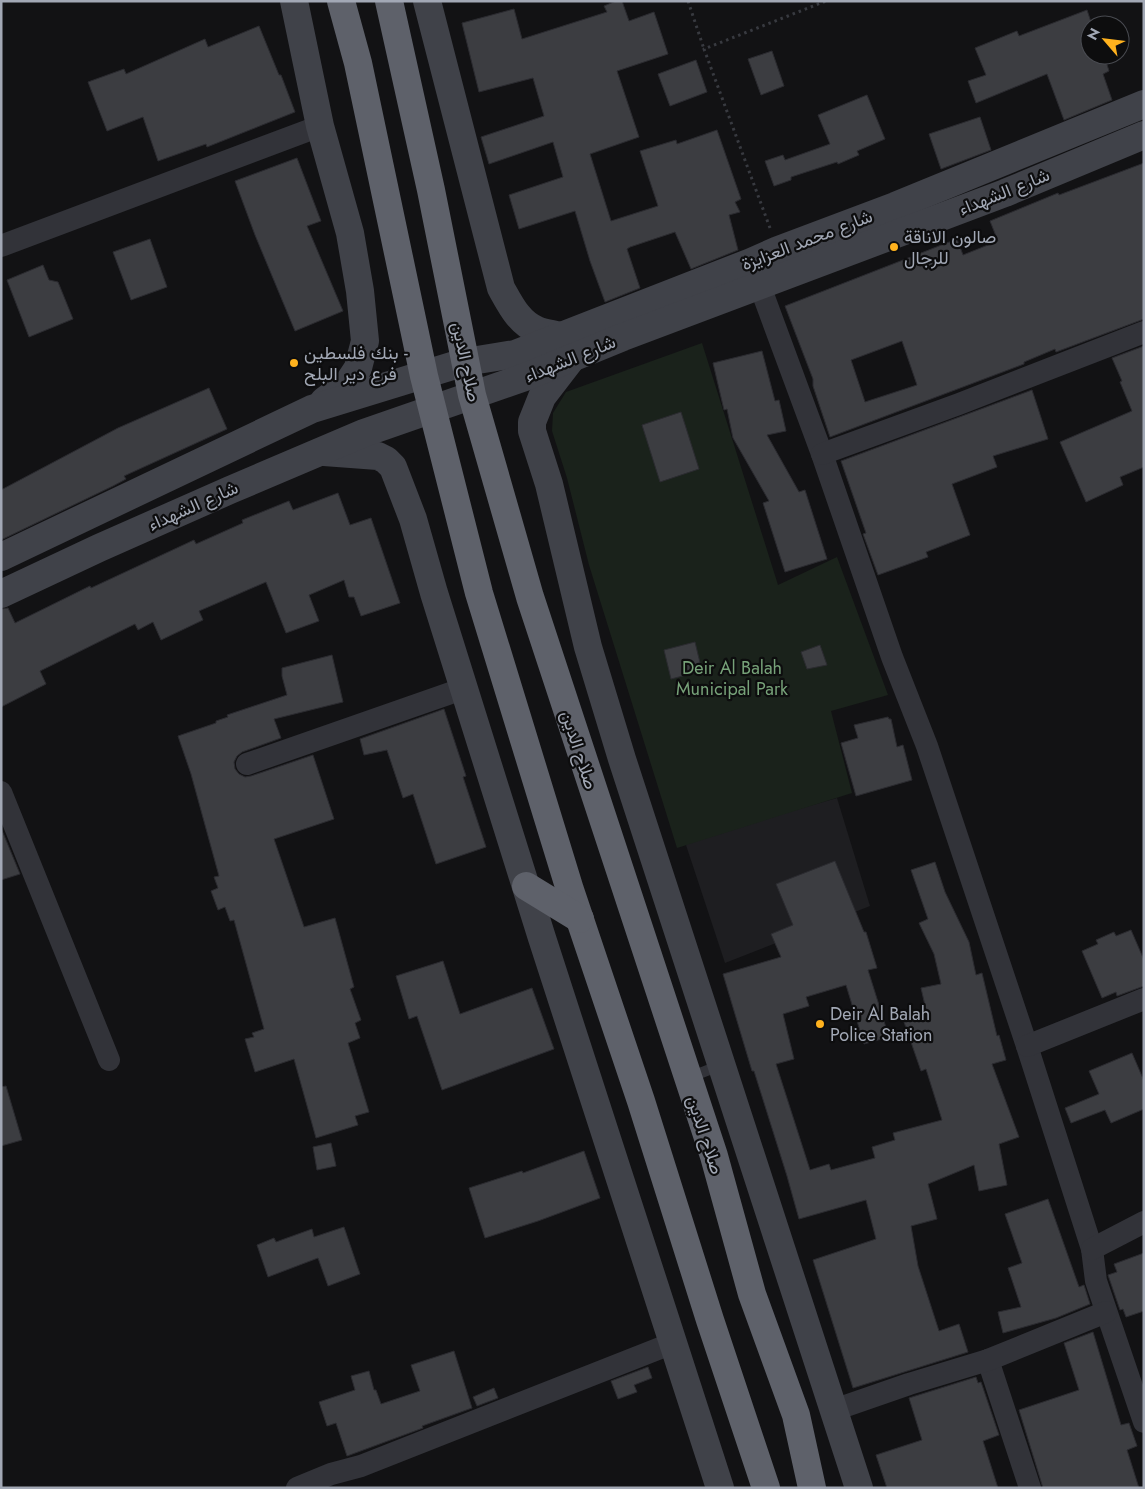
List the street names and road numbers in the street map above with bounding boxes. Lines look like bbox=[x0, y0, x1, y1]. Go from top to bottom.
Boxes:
street label: شارع الشهداء bbox=[955, 162, 1053, 222]
street label: شارع محمد العزايزة bbox=[738, 203, 876, 277]
street label: صلاح الدين bbox=[445, 319, 487, 405]
street label: شارع الشهداء bbox=[521, 329, 619, 389]
street label: شارع الشهداء bbox=[144, 475, 242, 537]
street label: صلاح الدين bbox=[554, 707, 604, 793]
street label: صلاح الدين bbox=[680, 1092, 730, 1178]

